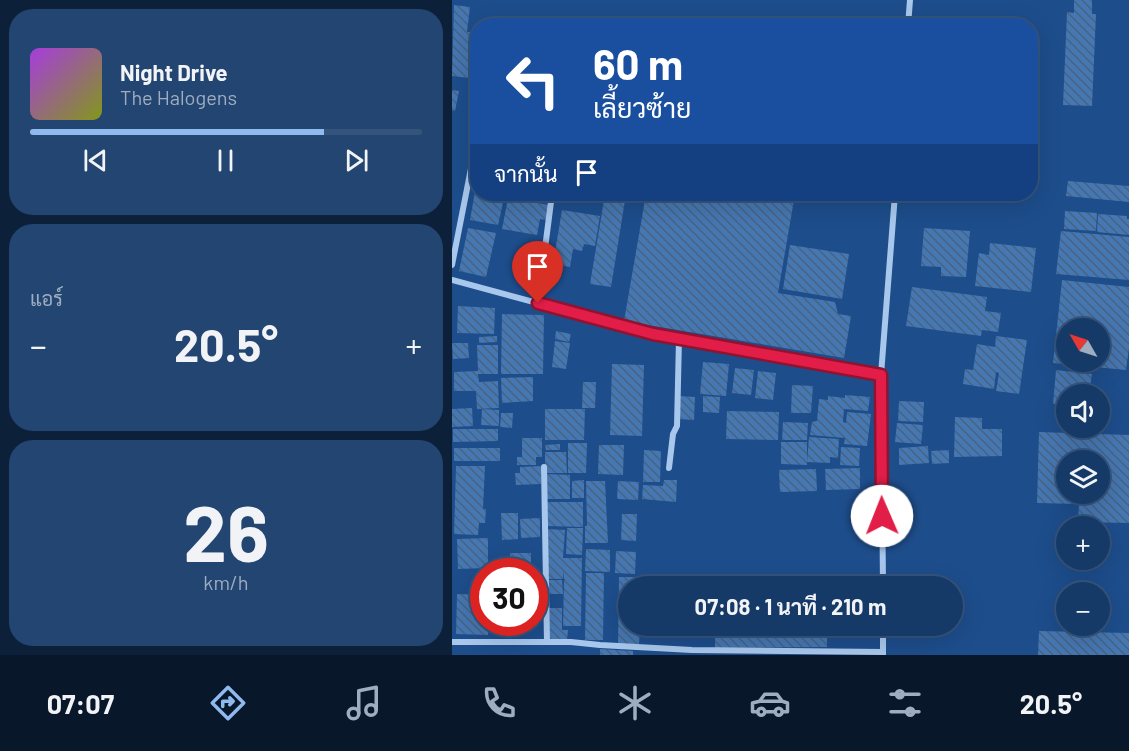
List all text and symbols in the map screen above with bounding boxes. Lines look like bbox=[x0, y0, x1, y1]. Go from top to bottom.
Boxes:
text: 60 m bbox=[593, 38, 683, 88]
icon: left bbox=[494, 42, 572, 120]
text: Night Drive bbox=[120, 59, 228, 85]
text: The Halogens bbox=[120, 85, 237, 109]
text: เลี้ยวซ้าย bbox=[593, 91, 691, 123]
icon: previous bbox=[79, 144, 112, 177]
icon: pause bbox=[209, 144, 242, 177]
icon: next bbox=[340, 144, 373, 177]
icon: arrive bbox=[570, 156, 603, 189]
text: จากนั้น bbox=[494, 160, 558, 186]
pin bbox=[512, 241, 563, 303]
icon: arrive bbox=[521, 250, 554, 283]
text: แอร์ bbox=[30, 286, 63, 310]
text: 20.5° bbox=[174, 317, 278, 371]
north arrow bbox=[1056, 318, 1110, 372]
map controls bbox=[1056, 318, 1110, 636]
text: − bbox=[30, 325, 47, 365]
text: + bbox=[406, 325, 422, 365]
button: sound bbox=[1056, 384, 1110, 438]
button: layers bbox=[1056, 450, 1110, 504]
text: 26 bbox=[183, 484, 269, 578]
position arrow bbox=[850, 484, 914, 548]
button: + bbox=[1056, 516, 1110, 570]
speed limit sign: 30 bbox=[470, 558, 548, 636]
text: km/h bbox=[203, 570, 249, 594]
button: − bbox=[1056, 582, 1110, 636]
text: 07:08 · 1 นาที · 210 m bbox=[695, 593, 886, 619]
icon: directions bbox=[207, 682, 249, 724]
icon: music bbox=[343, 682, 385, 724]
icon: phone bbox=[478, 682, 520, 724]
icon: climate bbox=[614, 682, 656, 724]
icon: car bbox=[749, 682, 791, 724]
icon: filters bbox=[884, 682, 926, 724]
text: 07:07 bbox=[47, 687, 114, 719]
text: 20.5° bbox=[1020, 687, 1082, 719]

